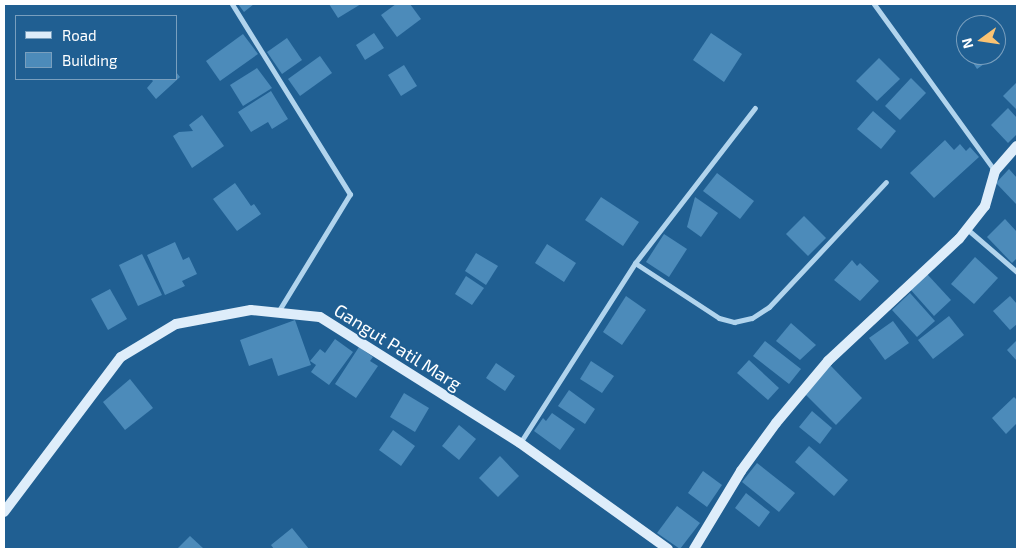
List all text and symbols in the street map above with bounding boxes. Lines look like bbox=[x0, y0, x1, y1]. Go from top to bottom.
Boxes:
legend bbox=[15, 15, 178, 80]
north arrow bbox=[956, 15, 1006, 65]
text: Road bbox=[62, 26, 97, 44]
text: N bbox=[957, 37, 976, 50]
text: Building bbox=[62, 51, 117, 69]
street label: Gangut Patil Marg bbox=[330, 299, 466, 395]

